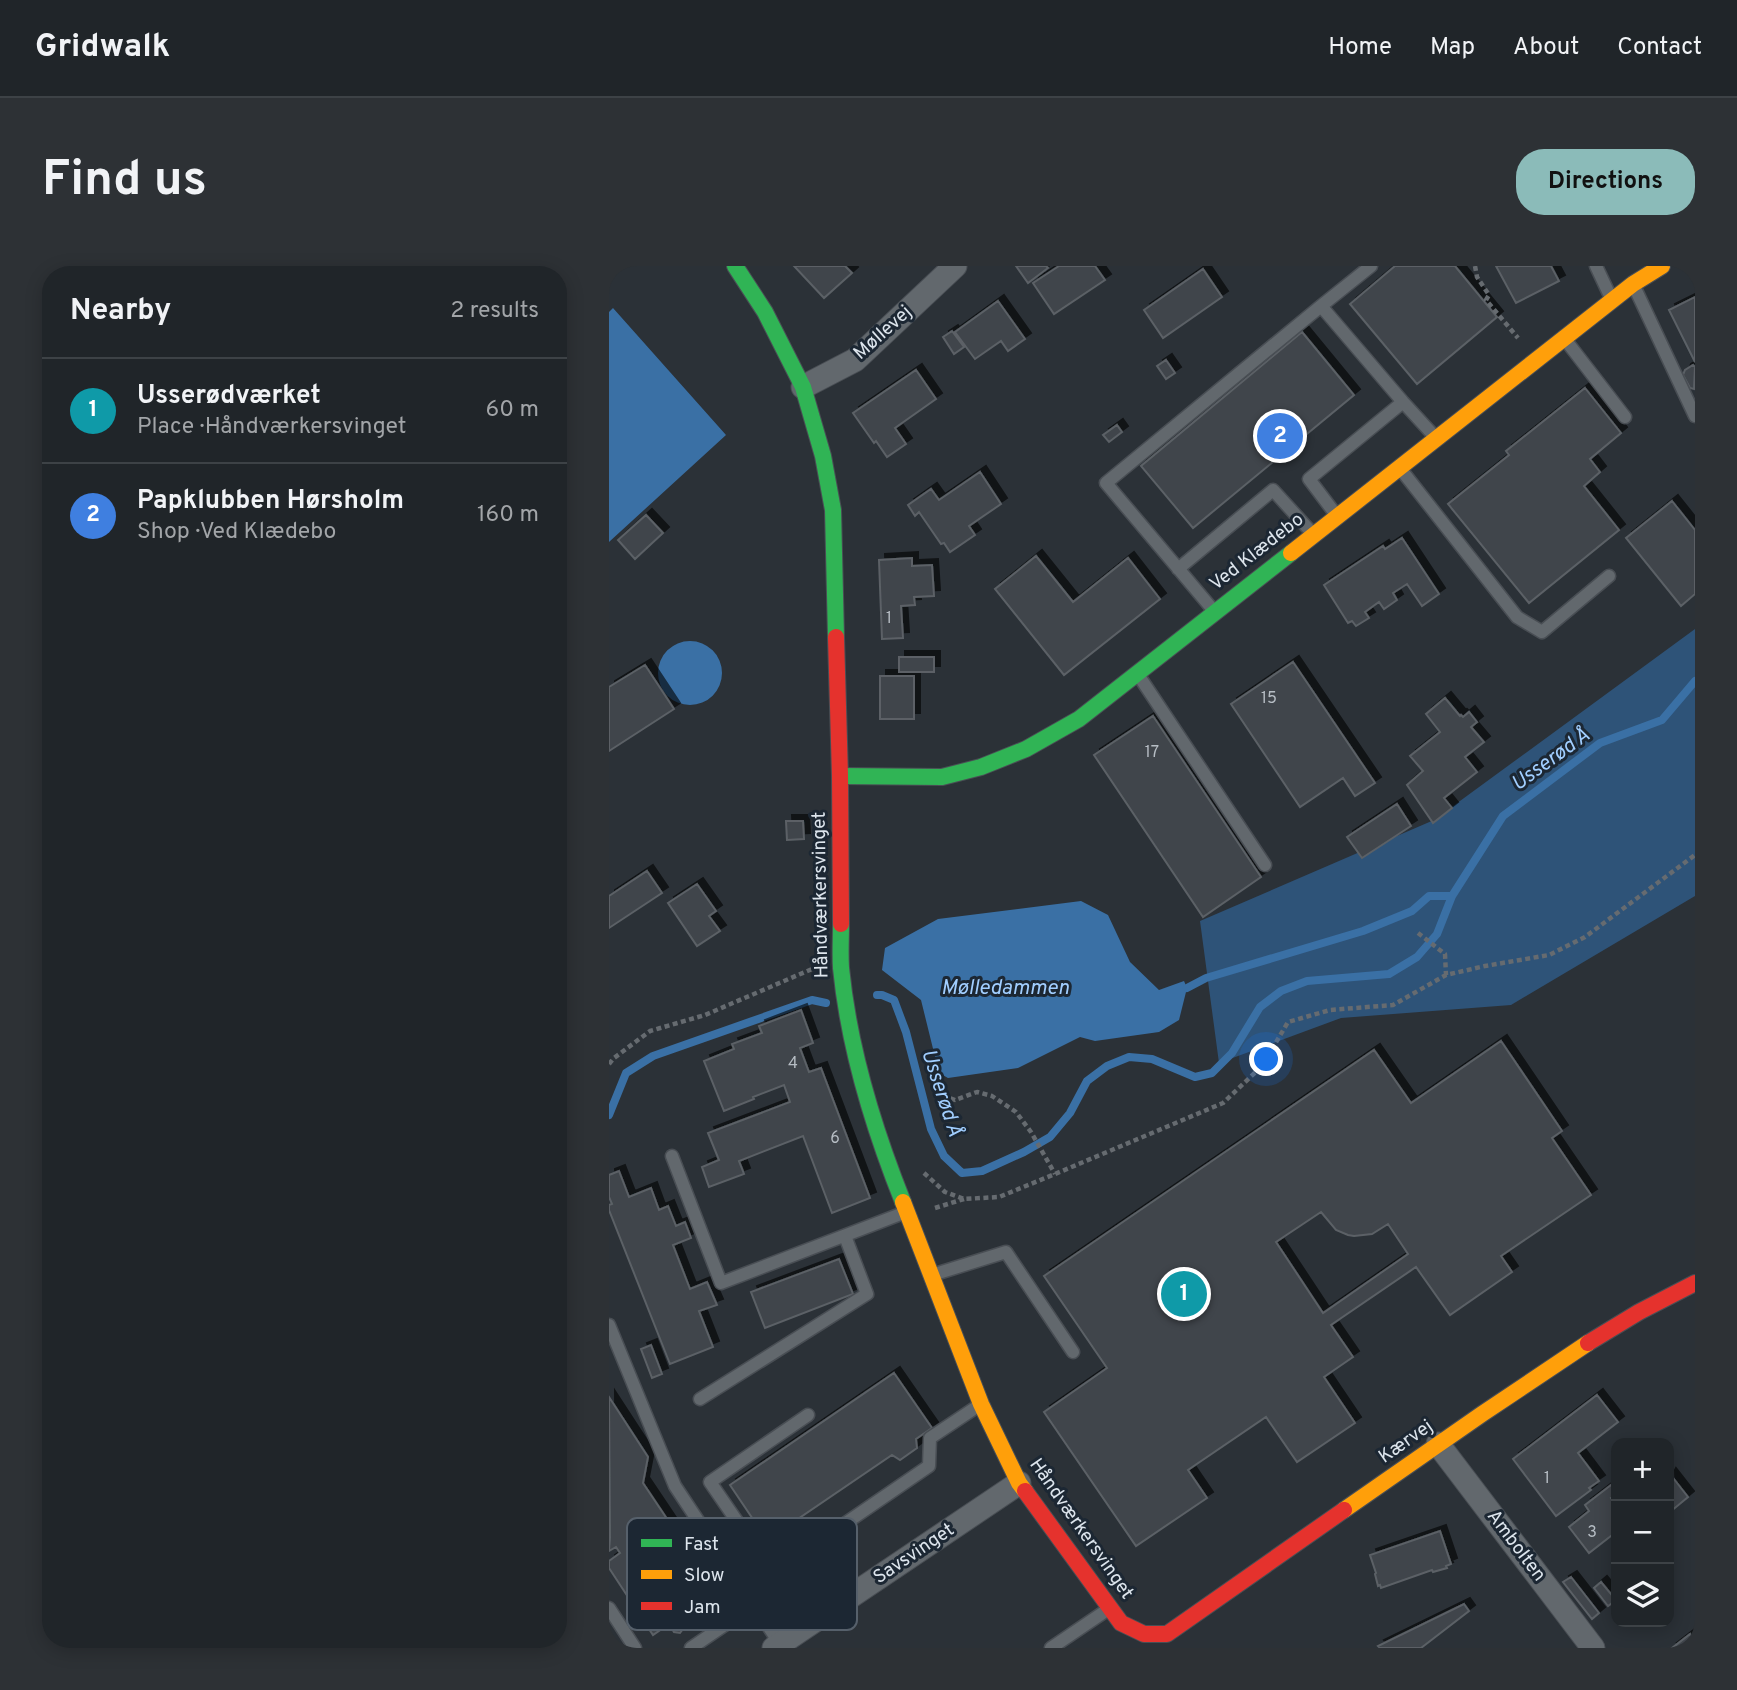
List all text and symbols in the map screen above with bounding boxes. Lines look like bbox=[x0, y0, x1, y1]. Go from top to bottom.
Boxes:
text: Gridwalk bbox=[35, 27, 170, 69]
text: Home bbox=[1328, 33, 1392, 63]
text: Map bbox=[1430, 33, 1475, 63]
text: About bbox=[1513, 33, 1579, 63]
text: Contact bbox=[1617, 33, 1702, 63]
button: Directions bbox=[1516, 149, 1695, 215]
text: Find us bbox=[42, 151, 207, 213]
text: Nearby bbox=[70, 293, 171, 330]
text: 2 results bbox=[450, 297, 539, 326]
street label: Møllevej bbox=[849, 301, 917, 365]
text: Usserødværket bbox=[137, 380, 321, 413]
text: 1 bbox=[88, 396, 98, 425]
text: 60 m bbox=[486, 396, 539, 425]
pin: 2 bbox=[1257, 410, 1303, 462]
text: Place · Håndværkersvinget bbox=[137, 413, 406, 442]
text: Papklubben Hørsholm bbox=[137, 485, 404, 518]
text: 2 bbox=[86, 501, 100, 530]
text: 160 m bbox=[477, 501, 539, 530]
street label: Ved Klædebo bbox=[1205, 508, 1309, 596]
text: Shop · Ved Klædebo bbox=[137, 518, 336, 547]
house number: 1 bbox=[886, 609, 892, 629]
house number: 15 bbox=[1261, 689, 1277, 709]
water label: Usserød Å bbox=[1506, 722, 1596, 798]
house number: 17 bbox=[1145, 743, 1159, 763]
street label: Håndværkersvinget bbox=[808, 812, 834, 978]
water label: Mølledammen bbox=[941, 975, 1070, 1002]
your location bbox=[1249, 1042, 1283, 1076]
water label: Usserød Å bbox=[914, 1046, 968, 1140]
house number: 4 bbox=[788, 1054, 798, 1074]
house number: 6 bbox=[830, 1129, 840, 1149]
pin: 1 bbox=[1161, 1268, 1207, 1320]
street label: Kærvej bbox=[1374, 1415, 1438, 1469]
map controls bbox=[1611, 1438, 1674, 1627]
button: + bbox=[1611, 1438, 1674, 1501]
street label: Håndværkersvinget bbox=[1023, 1454, 1139, 1604]
house number: 1 bbox=[1544, 1469, 1550, 1489]
button: − bbox=[1611, 1501, 1674, 1564]
street label: Ambolten bbox=[1481, 1505, 1551, 1587]
legend bbox=[627, 1518, 857, 1630]
street label: Savsvinget bbox=[869, 1518, 959, 1590]
house number: 3 bbox=[1587, 1523, 1597, 1543]
text: Fast bbox=[684, 1533, 719, 1557]
text: Slow bbox=[684, 1564, 724, 1588]
button: layers bbox=[1611, 1564, 1674, 1627]
text: Jam bbox=[684, 1596, 721, 1620]

